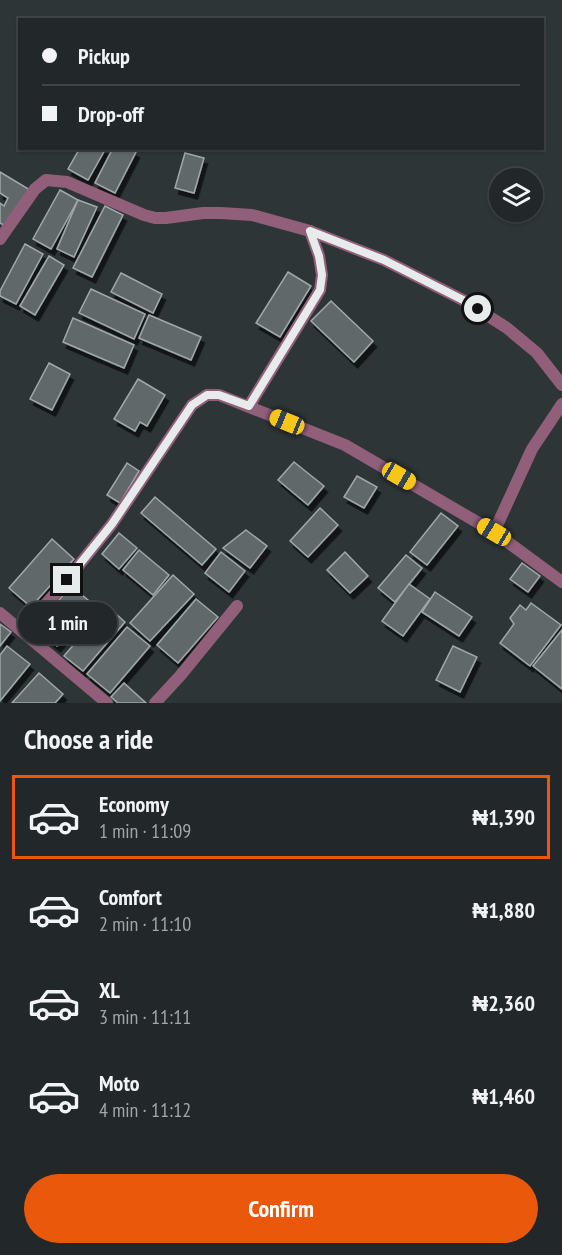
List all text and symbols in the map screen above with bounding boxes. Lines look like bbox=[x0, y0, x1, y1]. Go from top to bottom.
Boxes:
text: Pickup bbox=[78, 42, 130, 70]
text: Drop-off bbox=[78, 100, 144, 128]
map controls bbox=[489, 168, 543, 222]
button: layers bbox=[489, 168, 543, 222]
route start bbox=[464, 295, 491, 322]
car bbox=[267, 407, 307, 437]
car bbox=[379, 459, 419, 493]
car bbox=[474, 515, 514, 549]
route end bbox=[53, 566, 80, 593]
callout: 1 min bbox=[17, 601, 116, 643]
text: 1 min bbox=[47, 610, 88, 636]
text: Choose a ride bbox=[24, 722, 153, 756]
icon: car bbox=[27, 790, 81, 844]
text: Economy bbox=[99, 790, 169, 818]
text: ₦1,390 bbox=[472, 803, 535, 831]
text: 1 min · 11:09 bbox=[99, 818, 191, 844]
icon: car bbox=[27, 883, 81, 937]
text: Comfort bbox=[99, 883, 162, 911]
text: ₦1,880 bbox=[472, 896, 535, 924]
text: 2 min · 11:10 bbox=[99, 911, 191, 937]
icon: car bbox=[27, 976, 81, 1030]
text: XL bbox=[99, 976, 120, 1004]
text: ₦2,360 bbox=[472, 989, 535, 1017]
text: 3 min · 11:11 bbox=[99, 1004, 191, 1030]
icon: car bbox=[27, 1069, 81, 1123]
text: Moto bbox=[99, 1069, 140, 1097]
text: ₦1,460 bbox=[472, 1082, 535, 1110]
text: 4 min · 11:12 bbox=[99, 1097, 191, 1123]
button: Confirm bbox=[24, 1174, 538, 1243]

